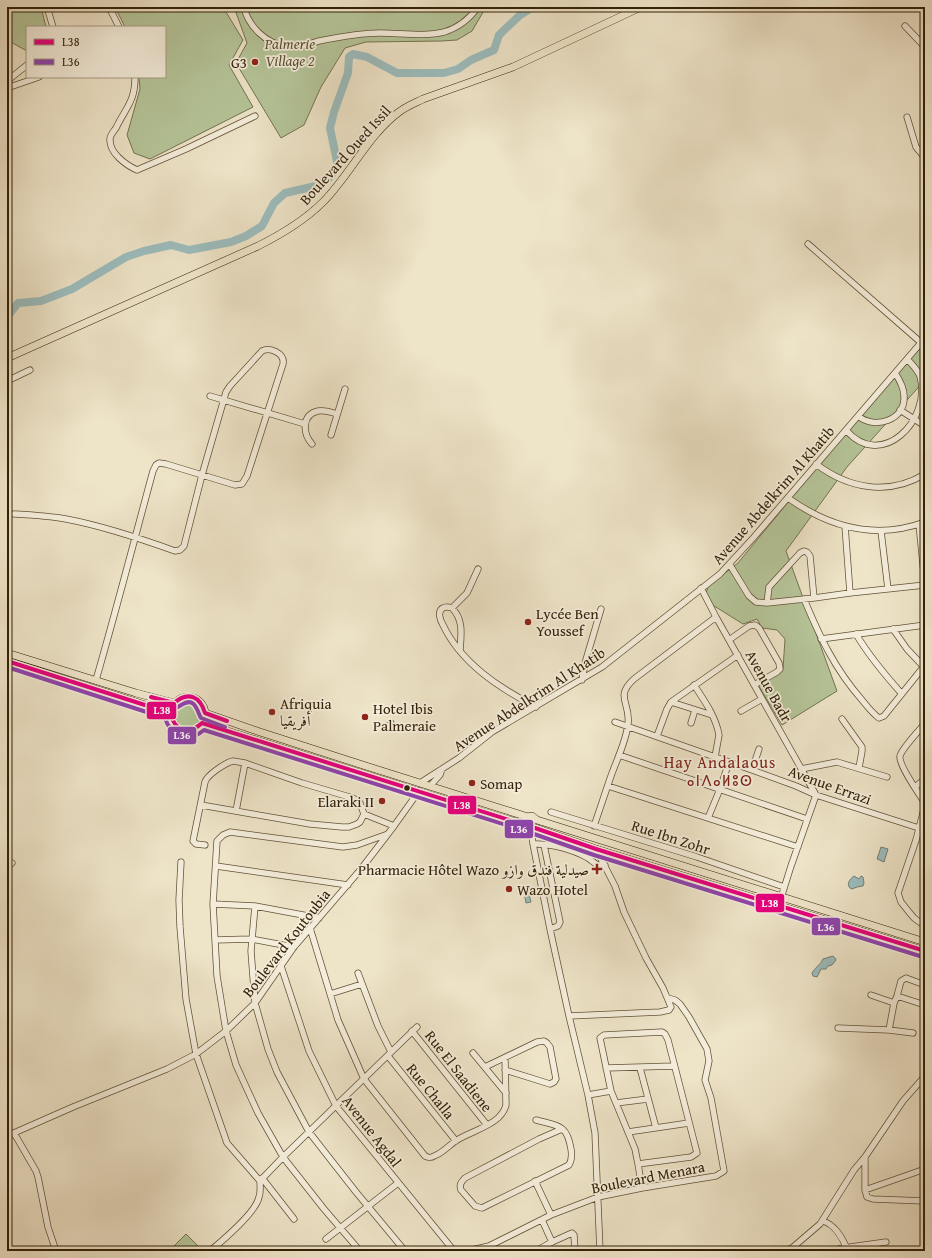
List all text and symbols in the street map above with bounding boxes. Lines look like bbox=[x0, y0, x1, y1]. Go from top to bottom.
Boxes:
legend bbox=[26, 26, 166, 78]
text: L38 bbox=[62, 33, 80, 50]
park label: Palmerie Village 2 bbox=[264, 33, 315, 71]
place label: G3 bbox=[231, 52, 247, 73]
text: L36 bbox=[62, 53, 80, 70]
marker: G3 bbox=[250, 57, 260, 67]
street label: Boulevard Oued Issil bbox=[294, 101, 396, 209]
street label: Avenue Abdelkrim Al Khatib bbox=[707, 421, 839, 569]
place label: Lycée Ben Youssef bbox=[536, 603, 599, 641]
marker: Lycée Ben Youssef bbox=[523, 617, 533, 627]
street label: Avenue Abdelkrim Al Khatib bbox=[449, 642, 609, 756]
street label: Avenue Badr bbox=[741, 646, 797, 726]
place label: Afriquia أفريقيا bbox=[280, 693, 332, 731]
place label: Hotel Ibis Palmeraie bbox=[373, 698, 436, 736]
line badge: L38 bbox=[146, 701, 177, 720]
text: L38 bbox=[153, 702, 171, 718]
marker: Afriquia أفريقيا bbox=[267, 707, 277, 717]
marker: Hotel Ibis Palmeraie bbox=[360, 712, 370, 722]
line badge: L36 bbox=[167, 726, 197, 745]
text: L36 bbox=[173, 727, 191, 743]
district label: Hay Andalaous ⴰⵏⴷⴰⵍⵓⵙ bbox=[664, 750, 776, 792]
street label: Avenue Errazi bbox=[785, 760, 875, 810]
place label: Somap bbox=[480, 773, 522, 794]
marker: Somap bbox=[467, 778, 477, 788]
unlabelled marker bbox=[402, 783, 412, 793]
place label: Elaraki II bbox=[318, 791, 374, 812]
line badge: L38 bbox=[447, 795, 477, 815]
marker: Elaraki II bbox=[377, 796, 387, 806]
text: L38 bbox=[453, 797, 471, 813]
street label: Rue Ibn Zohr bbox=[629, 814, 713, 860]
line badge: L36 bbox=[504, 819, 534, 839]
text: L36 bbox=[510, 821, 528, 837]
place label: Pharmacie Hôtel Wazo صيدلية فندق وازو bbox=[358, 859, 589, 880]
marker: Pharmacie Hôtel Wazo صيدلية فندق وازو bbox=[592, 864, 602, 874]
place label: Wazo Hotel bbox=[517, 879, 588, 900]
marker: Wazo Hotel bbox=[504, 884, 514, 894]
street label: Boulevard Koutoubia bbox=[237, 885, 335, 1001]
line badge: L38 bbox=[755, 893, 785, 913]
text: L38 bbox=[761, 895, 779, 911]
line badge: L36 bbox=[811, 917, 841, 936]
text: L36 bbox=[817, 919, 835, 935]
street label: Rue El Saadiene bbox=[420, 1026, 498, 1116]
street label: Rue Challa bbox=[402, 1059, 460, 1123]
street label: Avenue Agdal bbox=[337, 1091, 407, 1171]
street label: Boulevard Menara bbox=[589, 1156, 707, 1198]

